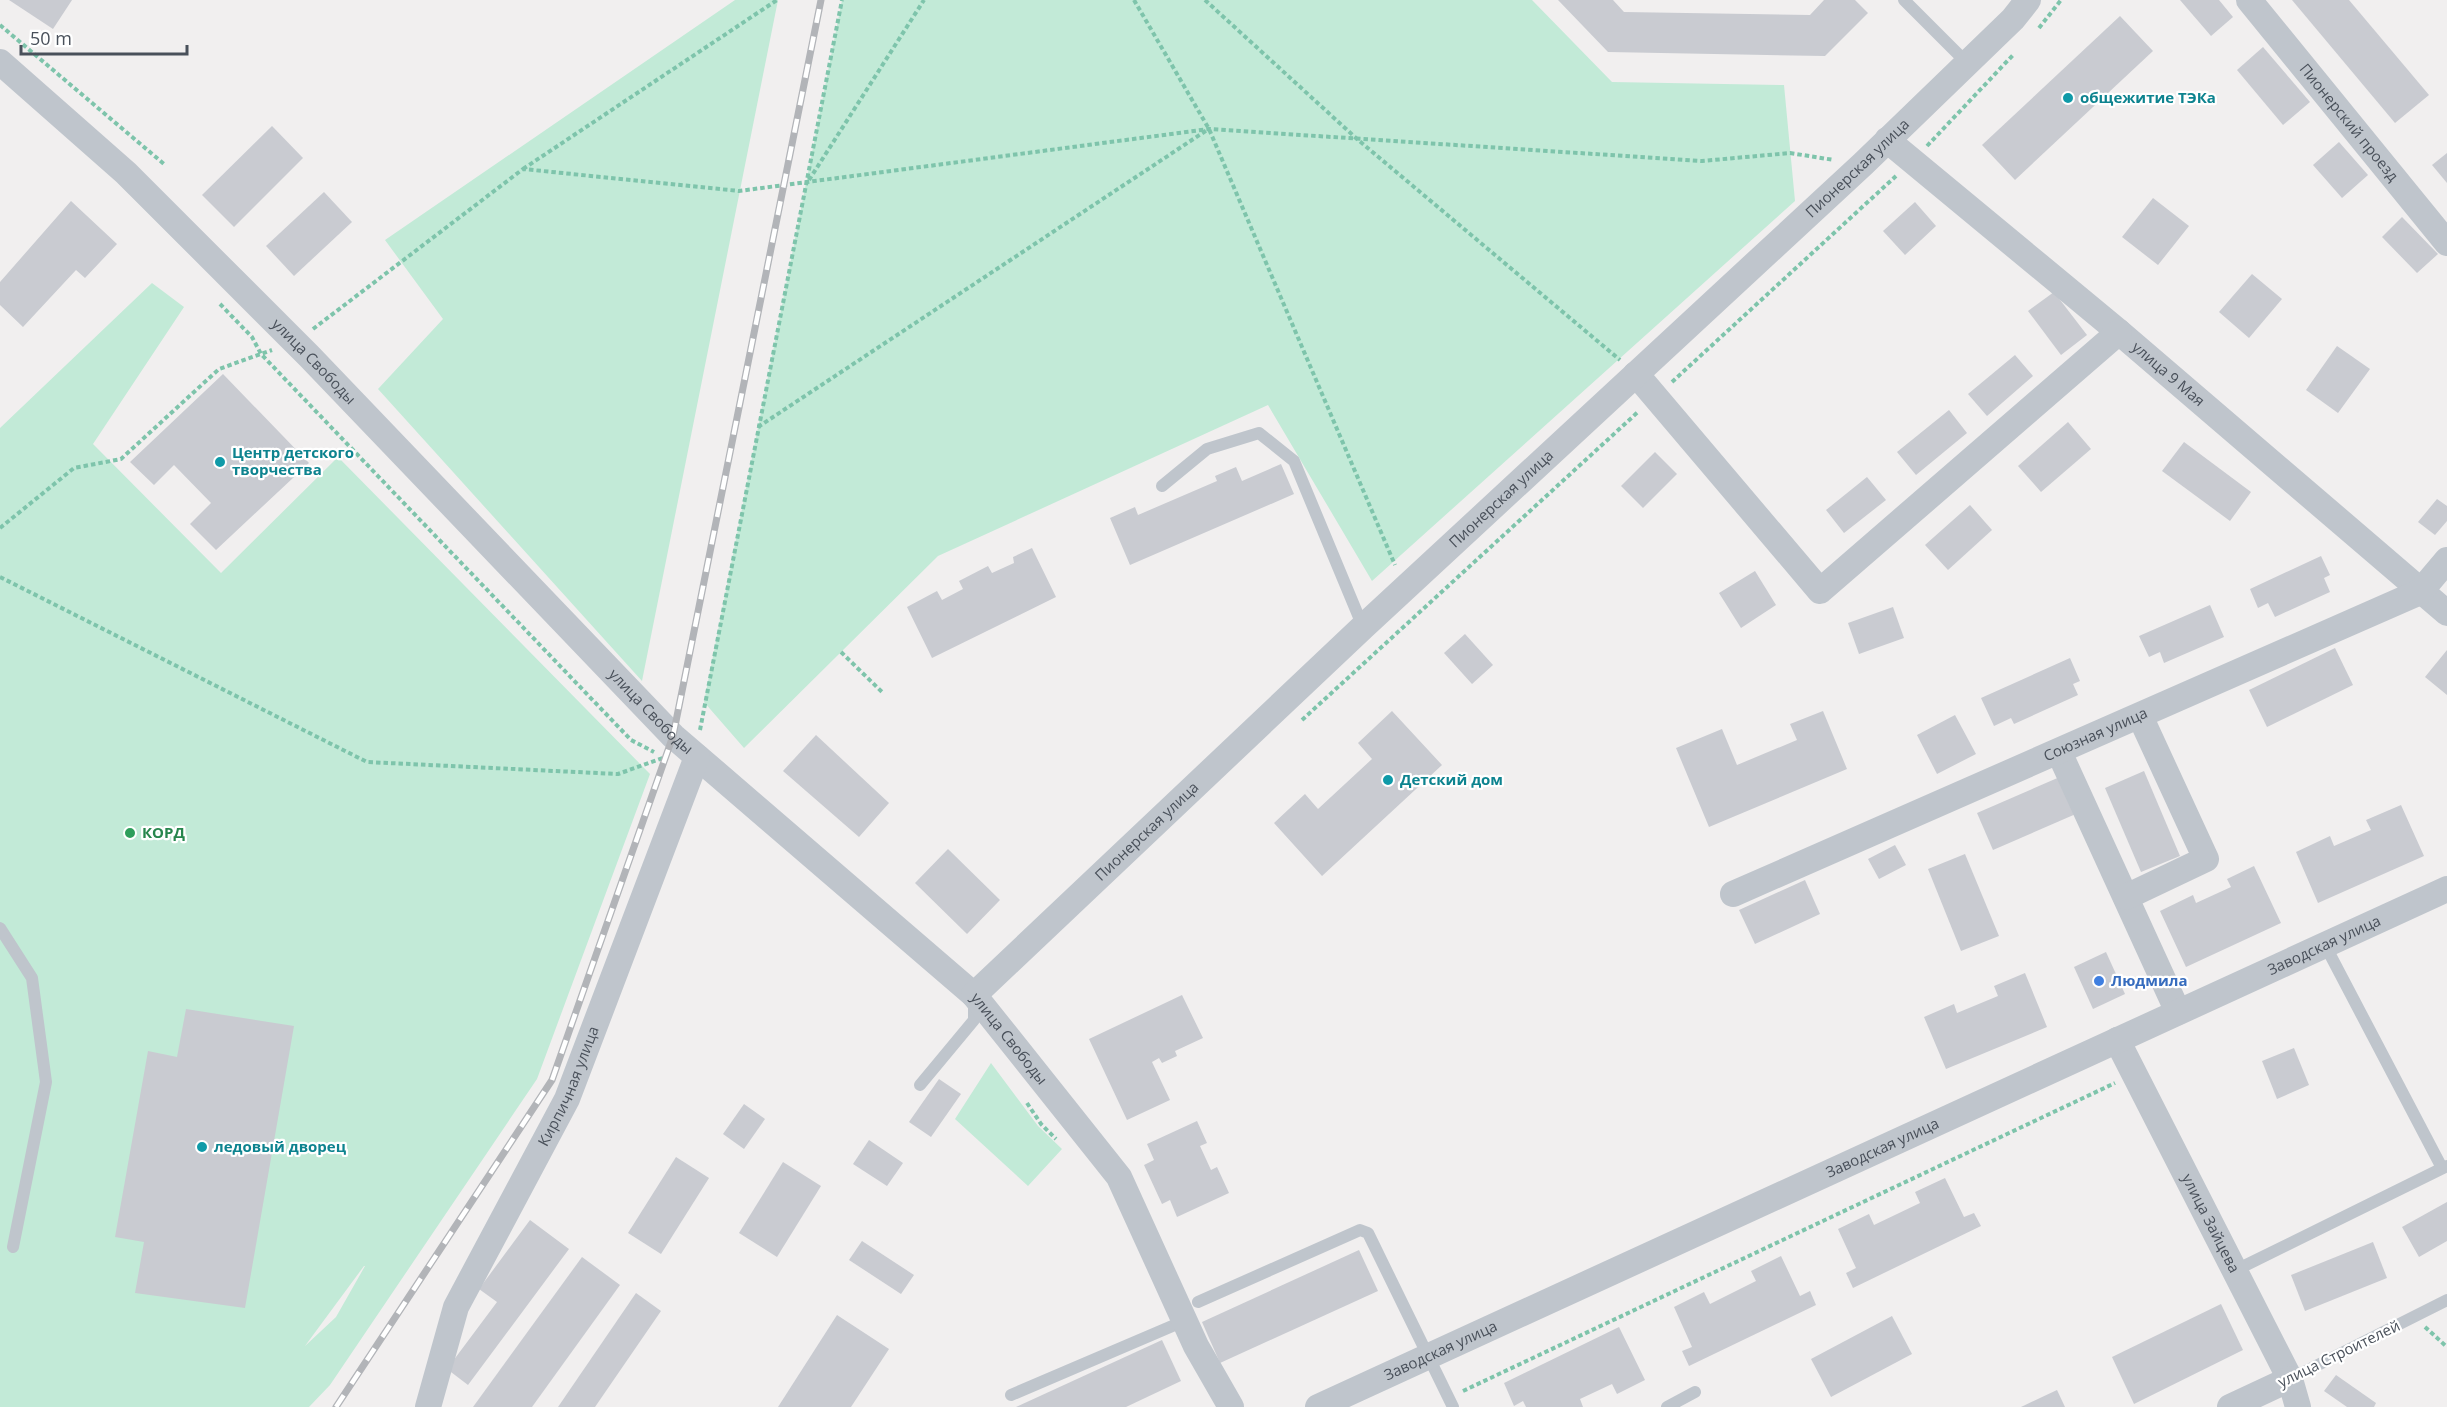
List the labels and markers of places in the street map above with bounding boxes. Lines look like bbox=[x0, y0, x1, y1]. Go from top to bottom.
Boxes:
place label: общежитие ТЭКа bbox=[2080, 87, 2216, 107]
marker: общежитие ТЭКа bbox=[2061, 91, 2075, 105]
place label: Центр детского творчества bbox=[232, 442, 354, 479]
marker: Центр детского творчества bbox=[213, 455, 227, 469]
place label: Детский дом bbox=[1400, 769, 1503, 789]
marker: Детский дом bbox=[1381, 773, 1395, 787]
place label: КОРД bbox=[142, 822, 185, 842]
marker: КОРД bbox=[123, 826, 137, 840]
place label: Людмила bbox=[2111, 970, 2188, 990]
marker: Людмила bbox=[2092, 974, 2106, 988]
place label: ледовый дворец bbox=[214, 1136, 347, 1156]
marker: ледовый дворец bbox=[195, 1140, 209, 1154]

